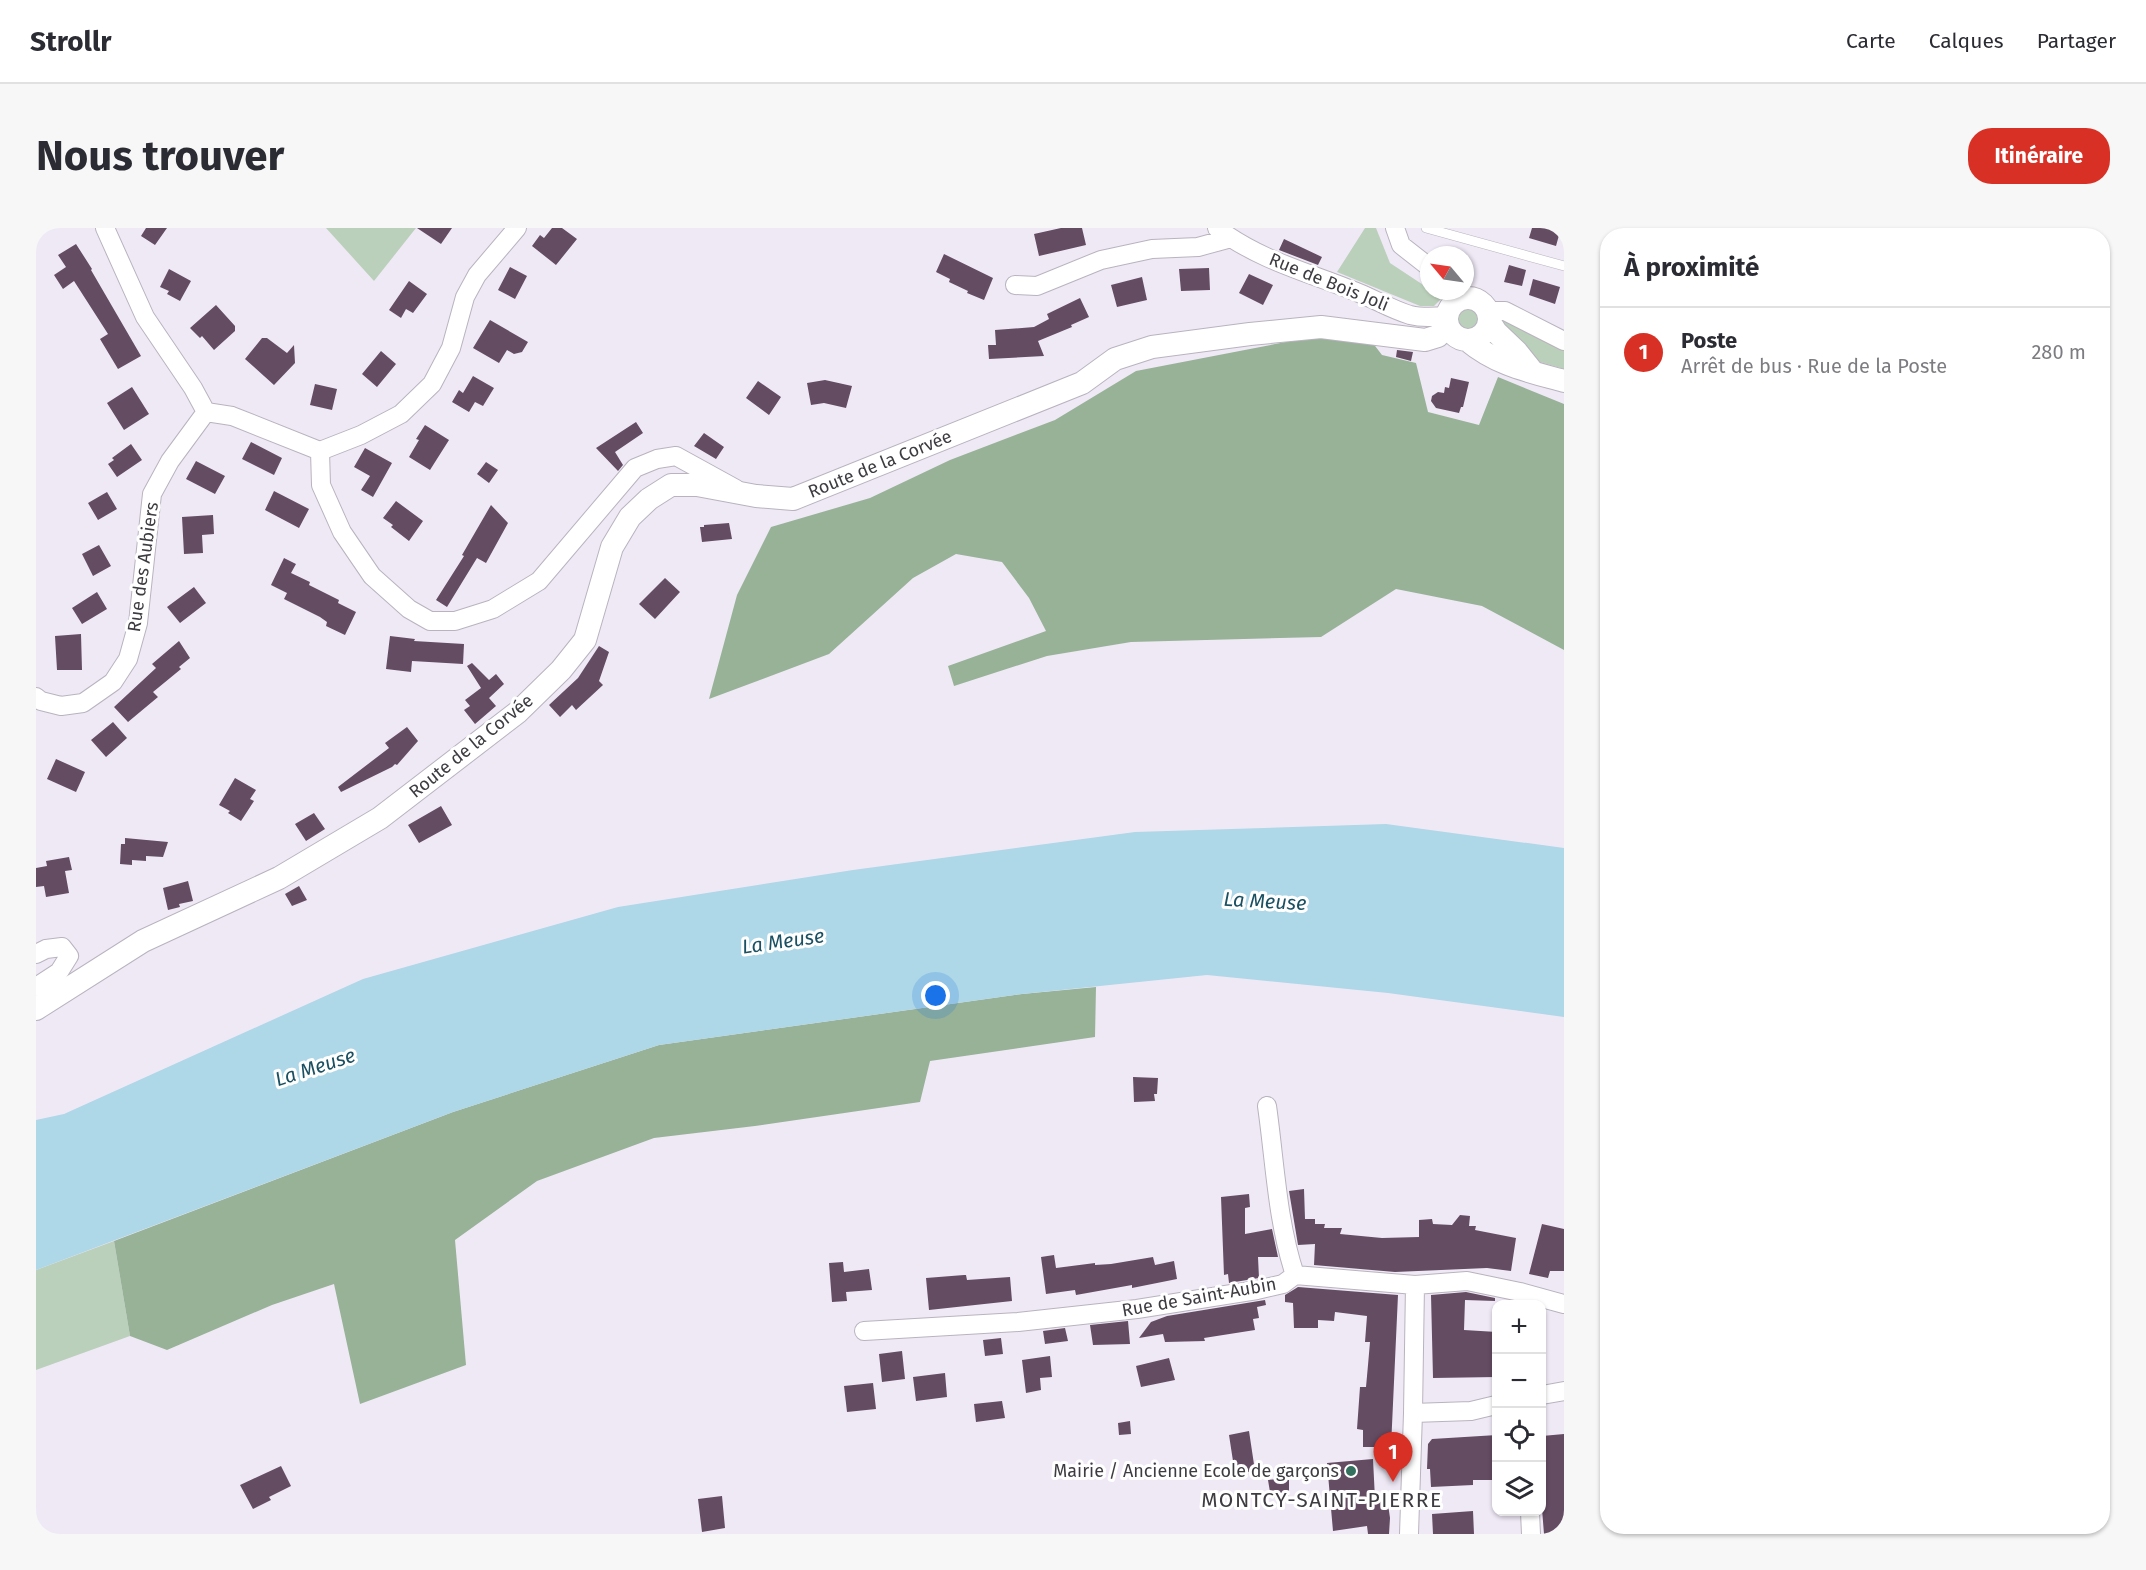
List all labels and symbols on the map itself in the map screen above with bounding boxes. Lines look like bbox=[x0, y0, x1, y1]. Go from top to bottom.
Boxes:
north arrow bbox=[1420, 246, 1474, 300]
street label: Rue de Bois Joli bbox=[1266, 248, 1392, 316]
street label: Route de la Corvée bbox=[805, 425, 955, 503]
street label: Rue des Aubiers bbox=[123, 501, 163, 633]
street label: Route de la Corvée bbox=[405, 689, 537, 803]
water label: La Meuse bbox=[1223, 887, 1307, 915]
water label: La Meuse bbox=[740, 923, 826, 959]
your location bbox=[921, 981, 950, 1010]
water label: La Meuse bbox=[272, 1043, 358, 1091]
street label: Rue de Saint-Aubin bbox=[1120, 1273, 1278, 1321]
pin: 1 bbox=[1374, 1432, 1412, 1482]
place label: Mairie / Ancienne Ecole de garçons bbox=[1053, 1460, 1339, 1482]
marker: Mairie / Ancienne Ecole de garçons bbox=[1344, 1464, 1358, 1478]
district label: MONTCY-SAINT-PIERRE bbox=[1201, 1487, 1443, 1513]

